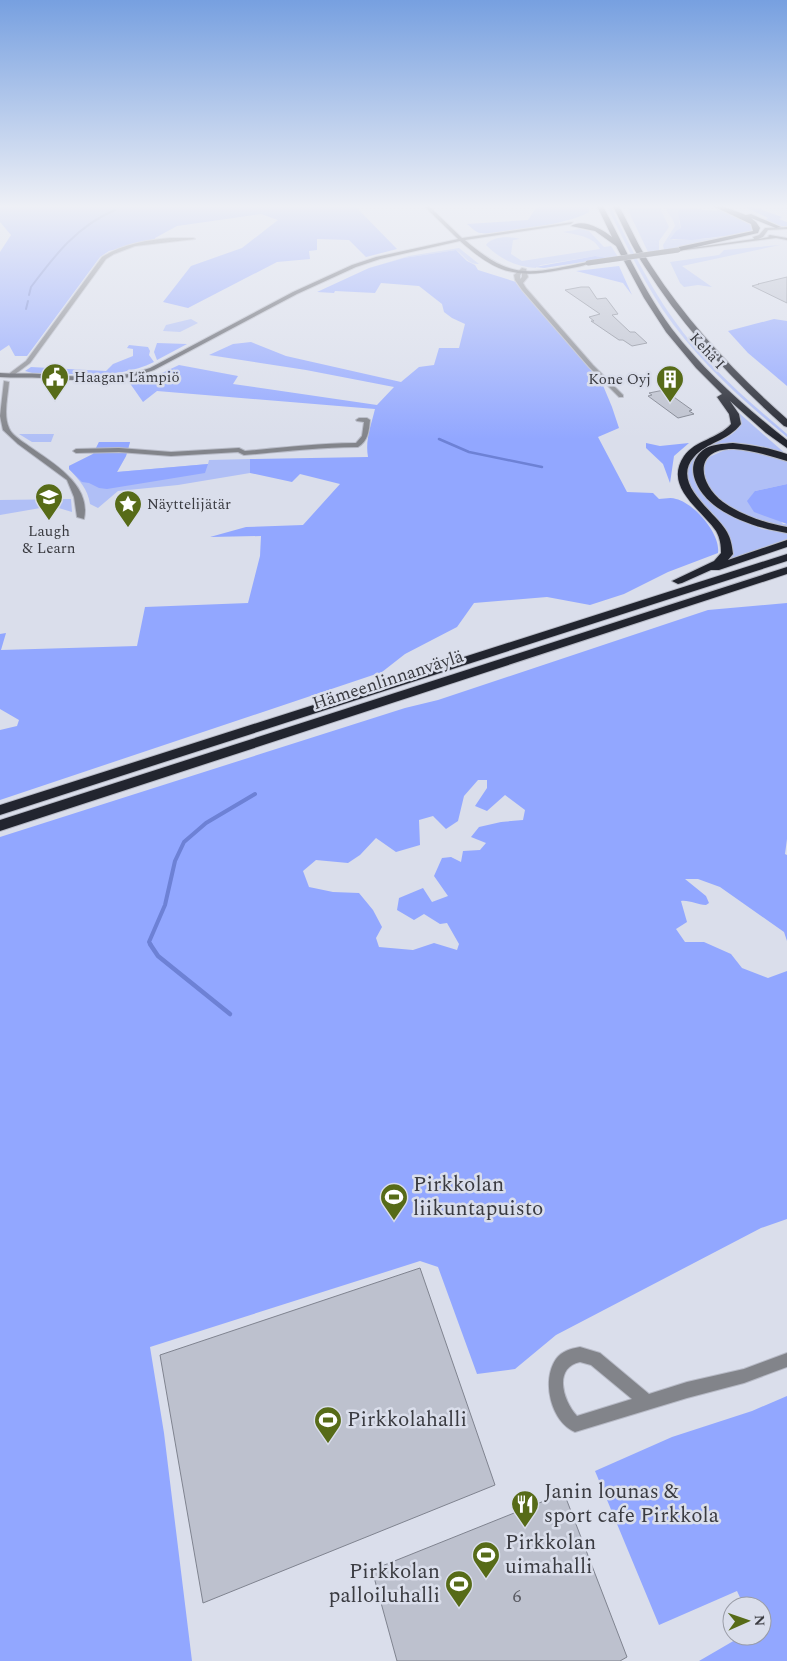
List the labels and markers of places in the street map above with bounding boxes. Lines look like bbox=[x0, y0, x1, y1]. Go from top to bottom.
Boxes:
public building icon: Haagan Lämpiö bbox=[40, 362, 70, 401]
building icon: Kone Oyj bbox=[655, 364, 685, 403]
place label: Haagan Lämpiö bbox=[74, 366, 180, 389]
place label: Kone Oyj bbox=[588, 368, 651, 391]
school or university icon: Laugh & Learn bbox=[34, 482, 64, 521]
place icon: Näyttelijätär bbox=[113, 489, 143, 528]
place label: Näyttelijätär bbox=[147, 493, 231, 516]
place label: Laugh & Learn bbox=[22, 520, 76, 560]
place label: Pirkkolan liikuntapuisto bbox=[413, 1169, 543, 1225]
sports icon: Pirkkolan liikuntapuisto bbox=[379, 1182, 409, 1221]
place label: Pirkkolahalli bbox=[347, 1404, 467, 1436]
sports icon: Pirkkolahalli bbox=[313, 1405, 343, 1444]
place label: Janin lounas & sport cafe Pirkkola bbox=[544, 1476, 720, 1532]
restaurant icon: Janin lounas & sport cafe Pirkkola bbox=[510, 1489, 540, 1528]
place label: Pirkkolan uimahalli bbox=[505, 1527, 596, 1583]
sports icon: Pirkkolan uimahalli bbox=[471, 1540, 501, 1579]
place label: Pirkkolan palloiluhalli bbox=[328, 1556, 440, 1612]
sports icon: Pirkkolan palloiluhalli bbox=[444, 1569, 474, 1608]

